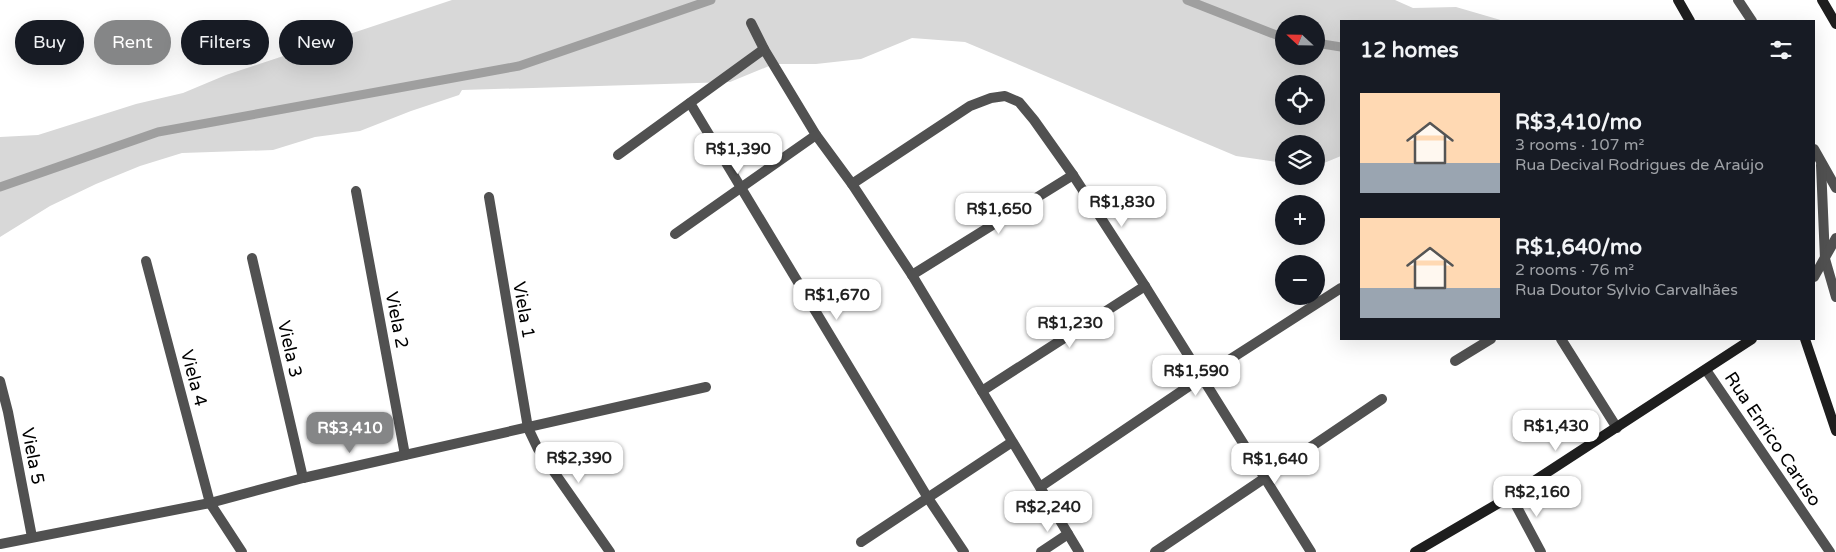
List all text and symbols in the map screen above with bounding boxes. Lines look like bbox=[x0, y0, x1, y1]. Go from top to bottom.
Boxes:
north arrow bbox=[1275, 15, 1325, 65]
map controls bbox=[1275, 15, 1325, 305]
chip: Buy bbox=[15, 20, 84, 65]
chip: Rent bbox=[94, 20, 171, 65]
chip: Filters bbox=[181, 20, 269, 65]
chip: New bbox=[279, 20, 353, 65]
icon: filters bbox=[1767, 36, 1795, 64]
text: 12 homes bbox=[1360, 38, 1459, 63]
button: locate bbox=[1275, 75, 1325, 125]
text: R$3,410/mo bbox=[1515, 110, 1642, 135]
icon: home bbox=[1400, 113, 1460, 173]
pin: R$1,390 bbox=[692, 132, 784, 175]
button: layers bbox=[1275, 135, 1325, 185]
text: 3 rooms · 107 m² bbox=[1515, 135, 1644, 155]
text: R$1,390 bbox=[705, 139, 771, 159]
text: Rua Decival Rodrigues de Araújo bbox=[1515, 155, 1764, 175]
pin: R$1,830 bbox=[1076, 186, 1168, 228]
pin: R$1,650 bbox=[953, 192, 1045, 235]
text: R$1,830 bbox=[1089, 192, 1155, 212]
button: + bbox=[1275, 195, 1325, 245]
text: R$1,650 bbox=[966, 199, 1032, 219]
text: R$1,640/mo bbox=[1515, 235, 1642, 260]
icon: home bbox=[1400, 238, 1460, 298]
button: − bbox=[1275, 255, 1325, 305]
text: 2 rooms · 76 m² bbox=[1515, 260, 1634, 280]
pin: R$1,670 bbox=[791, 278, 883, 321]
street label: Viela 1 bbox=[508, 280, 540, 340]
text: Rua Doutor Sylvio Carvalhães bbox=[1515, 280, 1738, 300]
text: R$1,670 bbox=[804, 285, 870, 305]
street label: Viela 2 bbox=[381, 290, 413, 350]
pin: R$1,230 bbox=[1024, 306, 1116, 349]
text: R$1,230 bbox=[1037, 313, 1103, 333]
street label: Viela 3 bbox=[273, 318, 307, 380]
street label: Viela 4 bbox=[176, 347, 212, 409]
pin: R$1,590 bbox=[1150, 354, 1242, 397]
text: R$1,590 bbox=[1163, 361, 1229, 381]
street label: Rua Enrico Caruso bbox=[1720, 368, 1826, 510]
pin: R$1,430 bbox=[1510, 410, 1602, 452]
pin: R$3,410 bbox=[304, 412, 396, 454]
text: R$1,430 bbox=[1523, 416, 1589, 436]
text: R$3,410 bbox=[317, 418, 383, 438]
street label: Viela 5 bbox=[17, 426, 49, 486]
pin: R$2,390 bbox=[533, 442, 625, 484]
pin: R$1,640 bbox=[1229, 442, 1321, 485]
text: R$2,390 bbox=[546, 448, 612, 468]
text: R$1,640 bbox=[1242, 449, 1308, 469]
pin: R$2,160 bbox=[1491, 476, 1583, 518]
text: R$2,160 bbox=[1504, 482, 1570, 502]
pin: R$2,240 bbox=[1002, 490, 1094, 533]
text: R$2,240 bbox=[1015, 497, 1081, 517]

